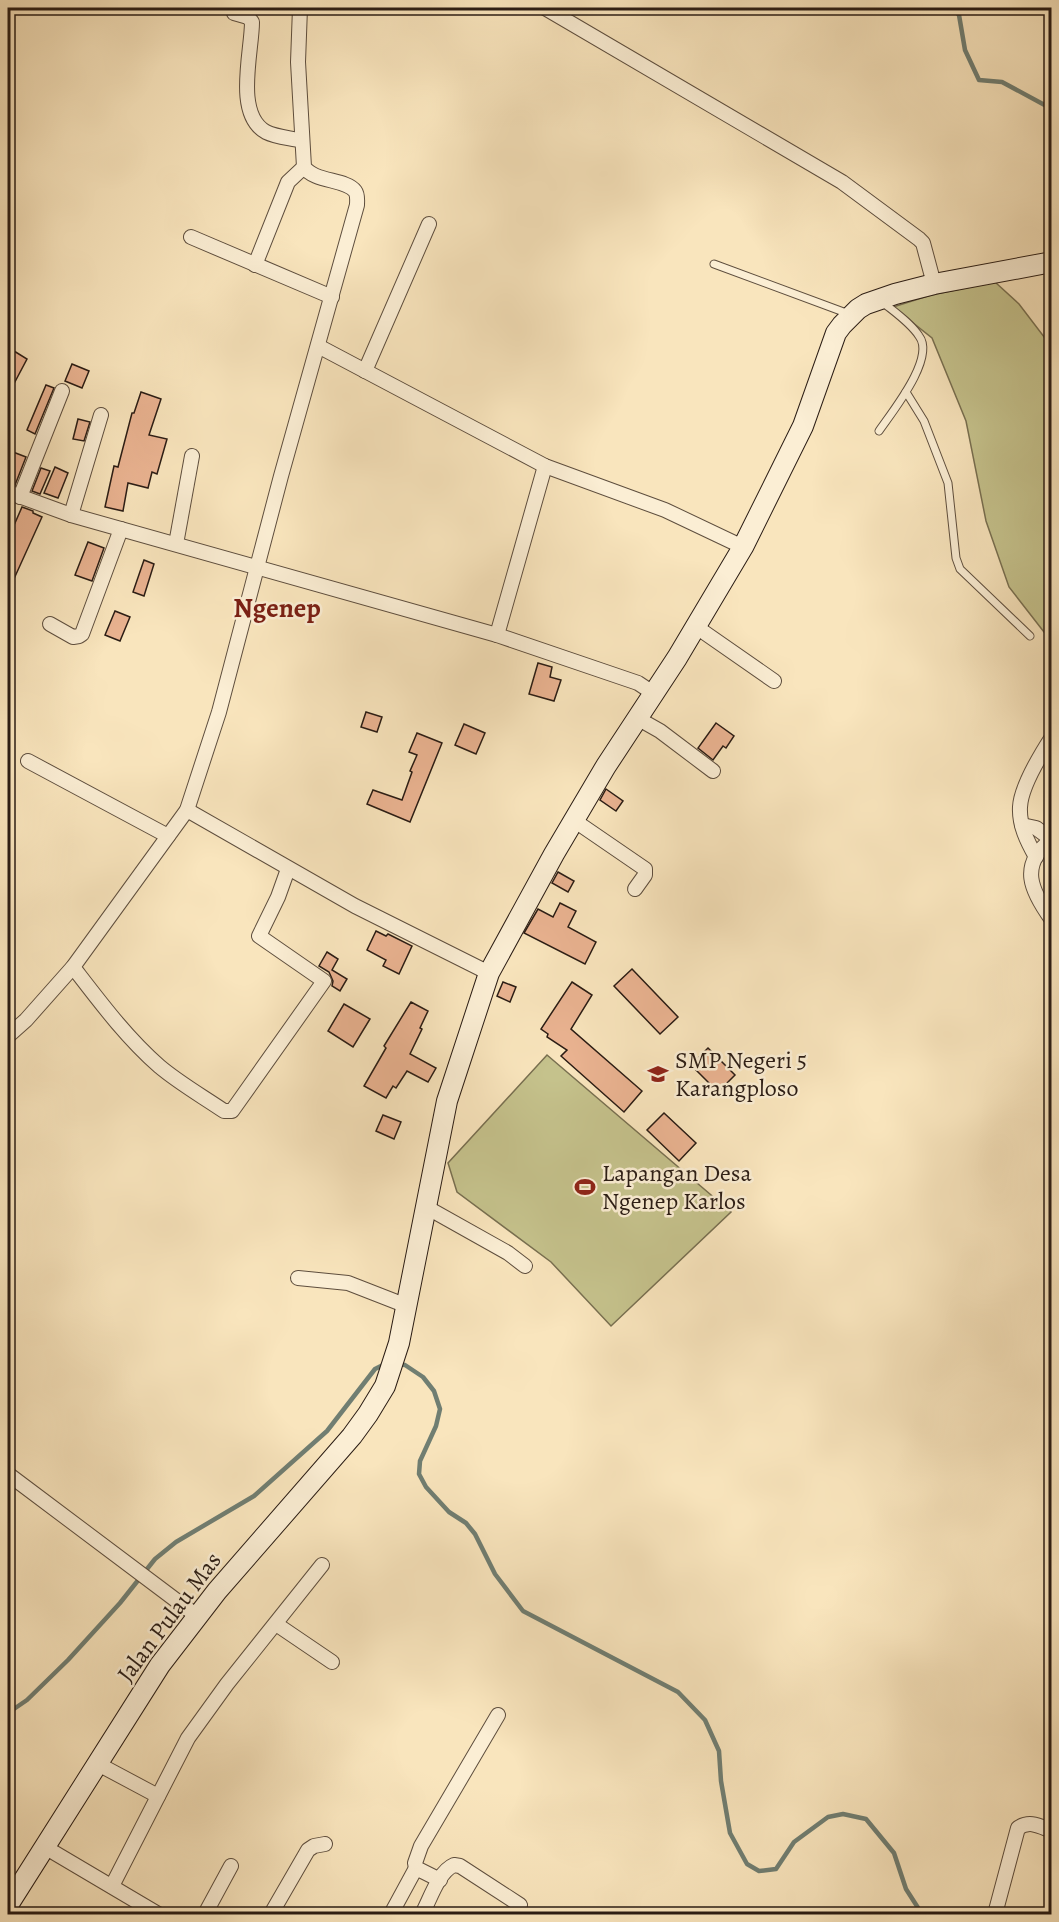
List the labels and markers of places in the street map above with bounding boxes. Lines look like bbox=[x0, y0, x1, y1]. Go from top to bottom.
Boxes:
place label: SMP Negeri 5 Karangploso bbox=[675, 1044, 807, 1104]
school or university icon: SMP Negeri 5 Karangploso bbox=[646, 1062, 670, 1086]
place label: Lapangan Desa Ngenep Karlos bbox=[602, 1157, 752, 1217]
sports icon: Lapangan Desa Ngenep Karlos bbox=[573, 1175, 597, 1199]

